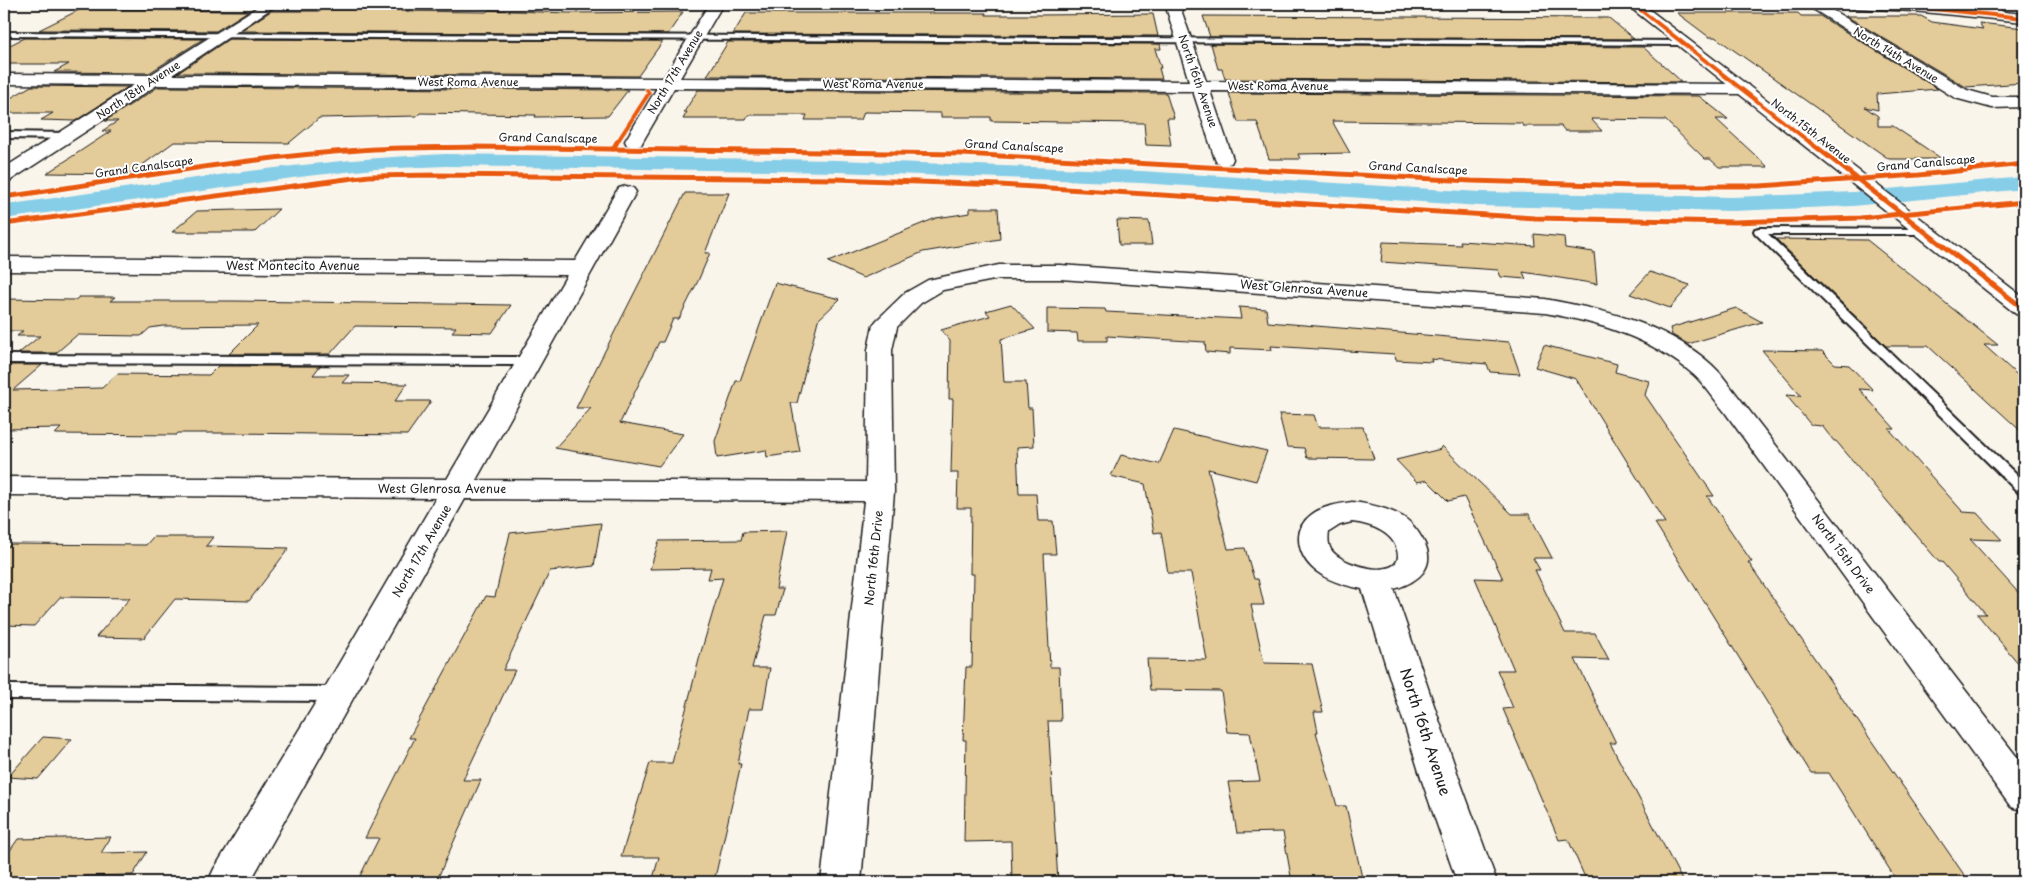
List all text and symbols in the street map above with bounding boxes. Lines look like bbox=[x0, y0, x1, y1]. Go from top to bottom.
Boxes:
street label: North 14th Avenue bbox=[1850, 22, 1942, 87]
street label: North 17th Avenue bbox=[643, 26, 706, 117]
street label: North 16th Avenue bbox=[1175, 32, 1222, 130]
street label: North 18th Avenue bbox=[92, 56, 183, 123]
street label: West Roma Avenue bbox=[418, 73, 519, 90]
street label: West Roma Avenue bbox=[823, 75, 924, 92]
street label: West Roma Avenue bbox=[1228, 77, 1329, 94]
street label: North 15th Avenue bbox=[1768, 94, 1855, 167]
street label: Grand Canalscape bbox=[498, 128, 598, 147]
street label: Grand Canalscape bbox=[964, 134, 1064, 157]
street label: Grand Canalscape bbox=[1876, 150, 1976, 175]
street label: Grand Canalscape bbox=[94, 151, 194, 182]
street label: Grand Canalscape bbox=[1368, 156, 1468, 179]
street label: West Montecito Avenue bbox=[226, 256, 360, 274]
street label: West Glenrosa Avenue bbox=[1239, 275, 1369, 301]
street label: West Glenrosa Avenue bbox=[378, 479, 506, 497]
street label: North 17th Avenue bbox=[387, 500, 455, 600]
street label: North 16th Drive bbox=[859, 509, 887, 606]
street label: North 15th Drive bbox=[1808, 510, 1880, 597]
street label: North 16th Avenue bbox=[1395, 665, 1458, 798]

